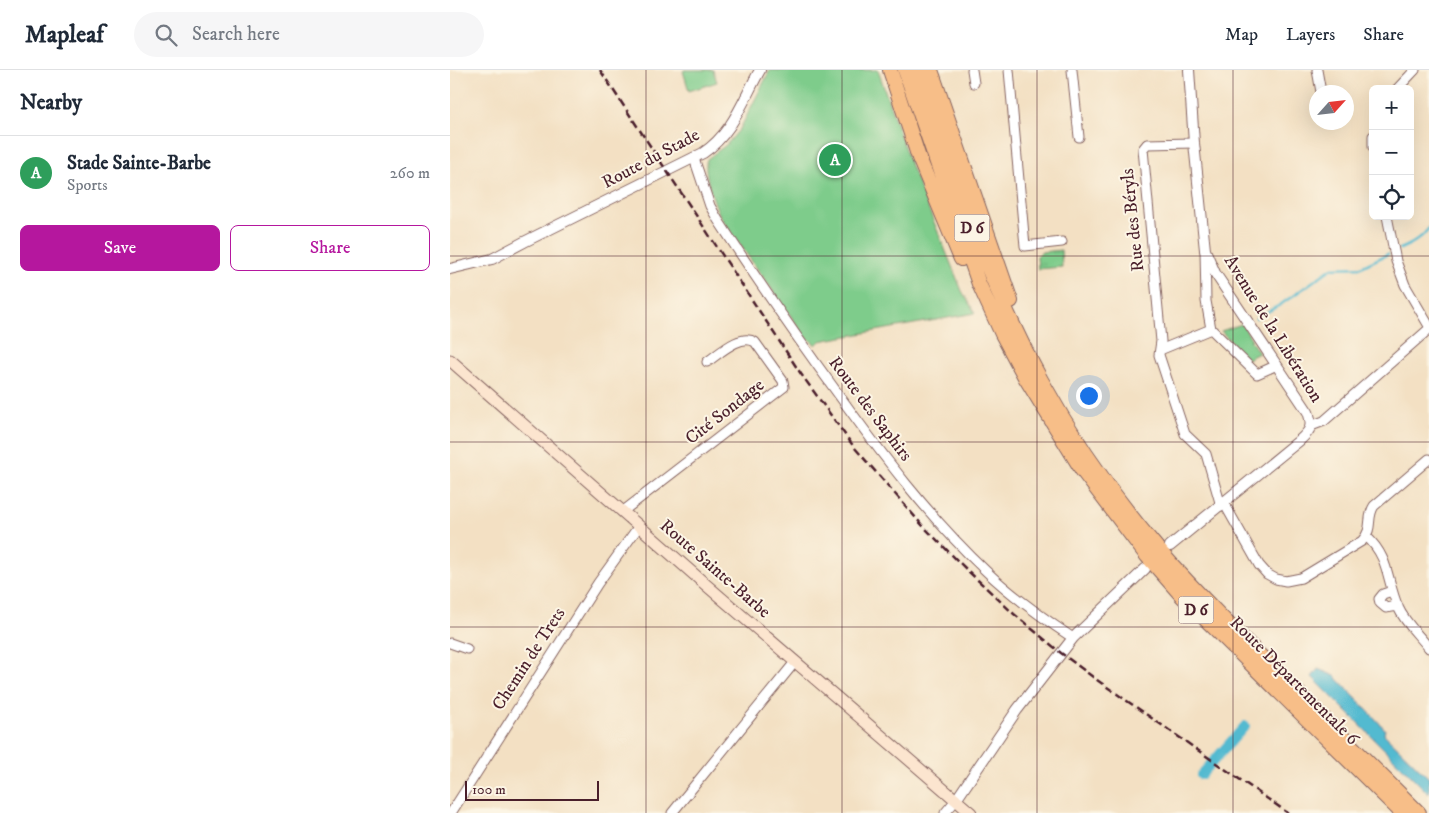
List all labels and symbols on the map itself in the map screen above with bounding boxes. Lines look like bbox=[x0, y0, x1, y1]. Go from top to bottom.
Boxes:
north arrow bbox=[1309, 85, 1354, 130]
street label: Route du Stade bbox=[598, 124, 704, 194]
pin: A bbox=[819, 141, 851, 179]
street label: Rue des Béryls bbox=[1117, 167, 1149, 273]
road number: D 6 bbox=[954, 214, 990, 242]
street label: Avenue de la Libération bbox=[1219, 251, 1328, 407]
street label: Route des Saphirs bbox=[823, 352, 917, 466]
street label: Cité Sondage bbox=[681, 374, 769, 450]
your location bbox=[1076, 383, 1102, 409]
street label: Route Sainte-Barbe bbox=[655, 515, 775, 623]
road number: D 6 bbox=[1178, 596, 1214, 624]
street label: Chemin de Trets bbox=[488, 603, 570, 715]
street label: Route Départementale 6 bbox=[1225, 612, 1364, 751]
scale bar bbox=[465, 778, 599, 801]

